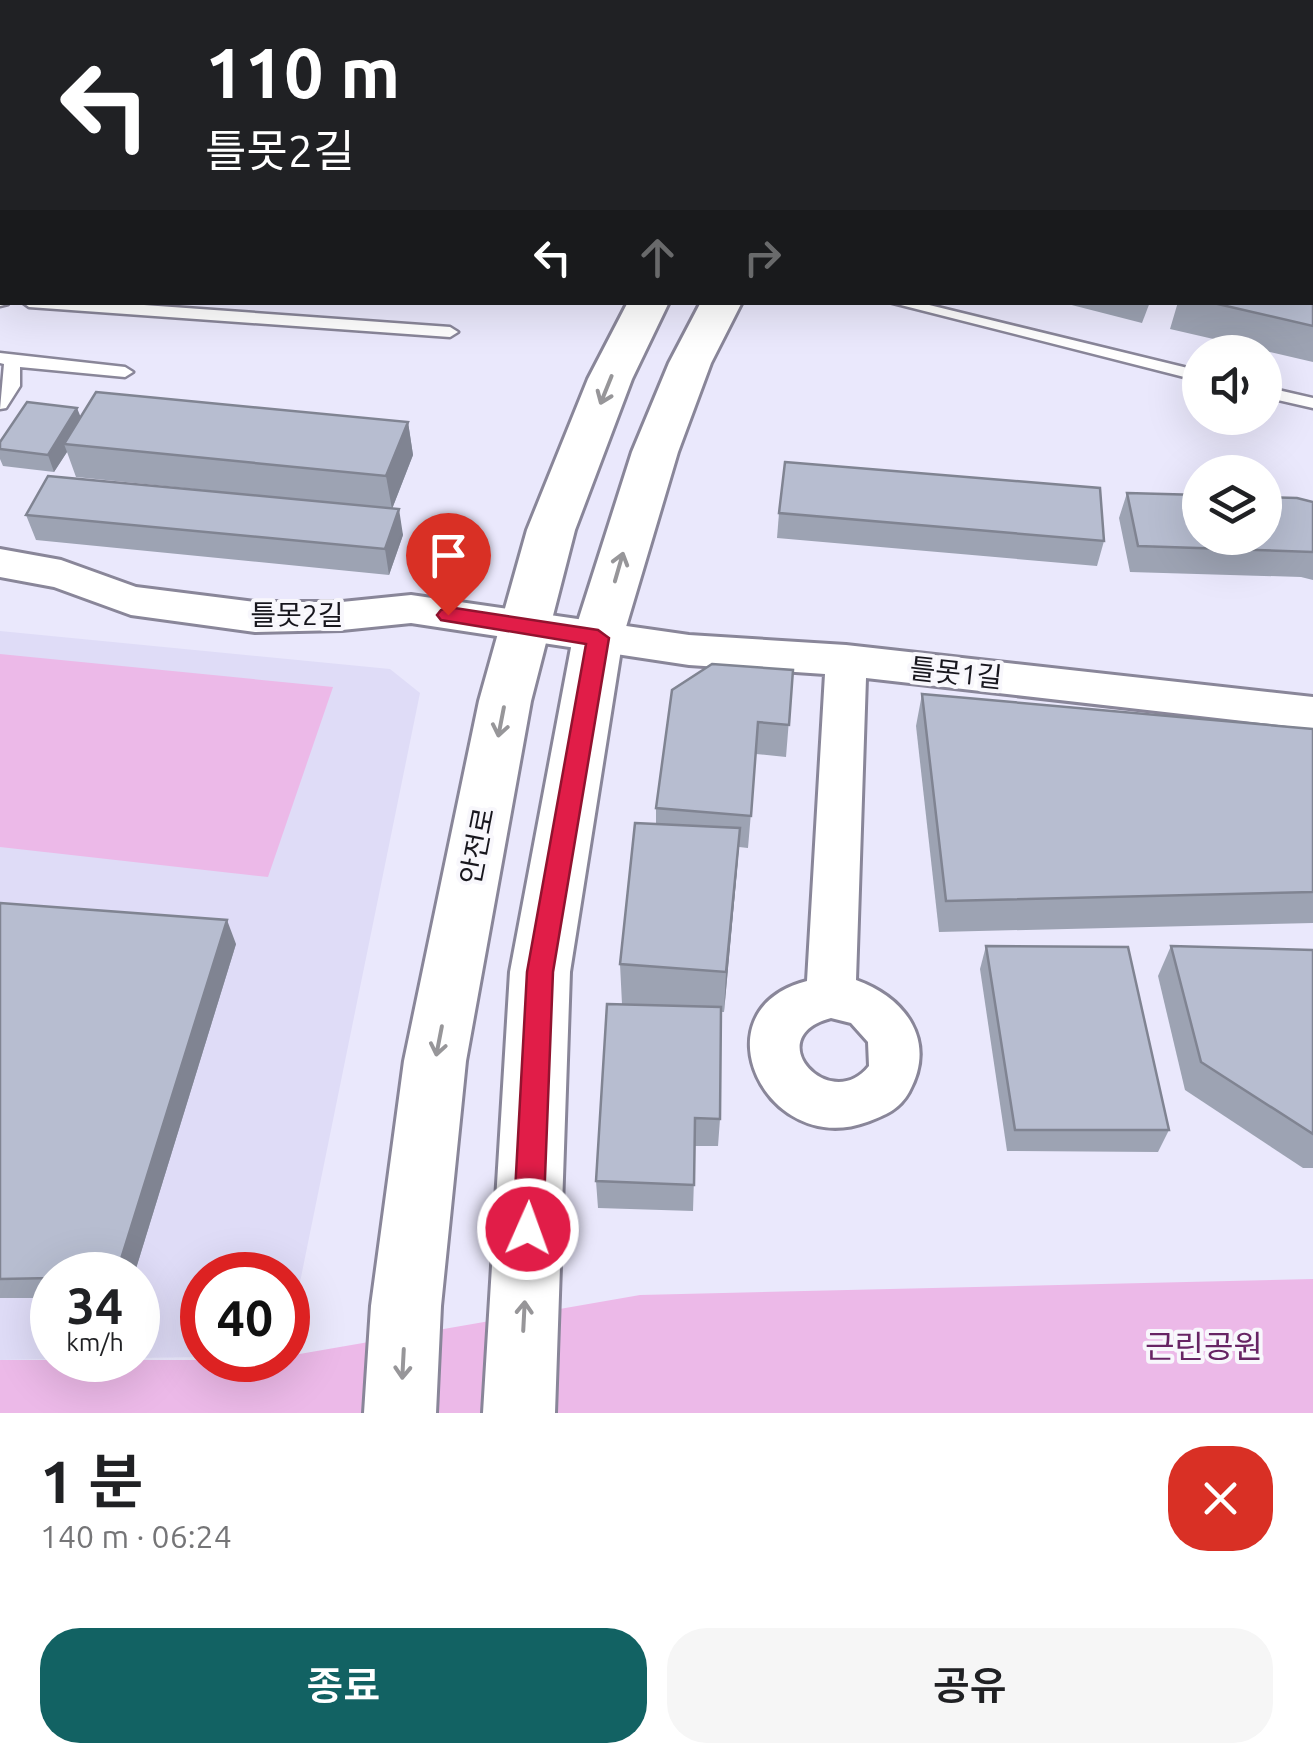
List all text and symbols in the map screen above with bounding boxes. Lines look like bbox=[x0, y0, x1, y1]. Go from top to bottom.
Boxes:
text: 110 m bbox=[205, 33, 400, 111]
icon: left bbox=[40, 40, 170, 170]
text: 틀못2길 bbox=[205, 125, 355, 176]
icon: left bbox=[525, 230, 580, 285]
icon: ahead bbox=[630, 230, 685, 285]
icon: right bbox=[735, 230, 790, 285]
map controls bbox=[1182, 335, 1282, 555]
button: sound bbox=[1182, 335, 1282, 435]
one-way arrow bbox=[596, 374, 614, 404]
button: layers bbox=[1182, 455, 1282, 555]
pin bbox=[406, 513, 491, 616]
icon: arrive bbox=[421, 528, 476, 583]
one-way arrow bbox=[611, 552, 629, 583]
street label: 틀못2길 bbox=[250, 599, 344, 630]
street label: 틀못1길 bbox=[908, 652, 1004, 693]
one-way arrow bbox=[490, 705, 509, 737]
street label: 안전로 bbox=[454, 805, 499, 887]
one-way arrow bbox=[429, 1024, 448, 1057]
position arrow bbox=[476, 1177, 580, 1281]
speed limit sign: 40 bbox=[180, 1252, 310, 1382]
text: 34 bbox=[67, 1277, 123, 1333]
one-way arrow bbox=[515, 1300, 534, 1332]
text: km/h bbox=[66, 1328, 124, 1356]
park label: 근린공원 bbox=[1145, 1328, 1263, 1364]
one-way arrow bbox=[393, 1347, 412, 1379]
button: close bbox=[1168, 1446, 1273, 1551]
text: 1 분 bbox=[40, 1447, 143, 1514]
text: 140 m · 06:24 bbox=[40, 1518, 232, 1554]
button: 종료 bbox=[40, 1628, 647, 1743]
button: 공유 bbox=[667, 1628, 1273, 1743]

